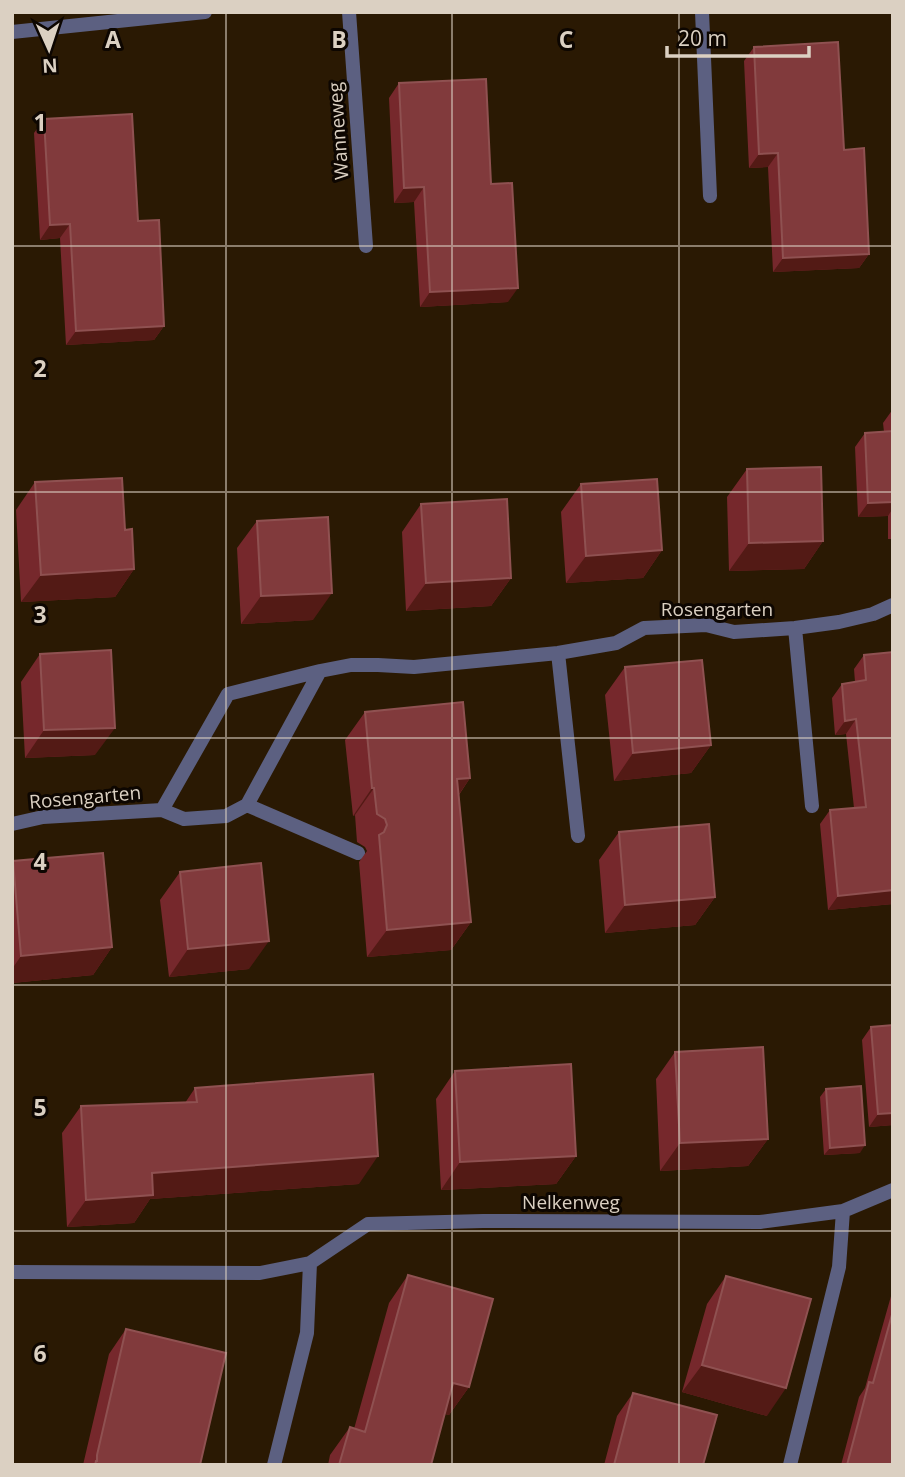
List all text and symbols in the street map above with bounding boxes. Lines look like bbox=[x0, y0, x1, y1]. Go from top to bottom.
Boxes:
north arrow bbox=[14, 14, 84, 84]
scale bar bbox=[667, 14, 809, 58]
text: A bbox=[105, 23, 121, 55]
text: B bbox=[331, 23, 347, 55]
text: C bbox=[559, 23, 573, 55]
text: 20 m bbox=[678, 24, 727, 52]
text: N bbox=[41, 53, 58, 79]
street label: Wanneweg bbox=[322, 81, 354, 181]
text: 1 bbox=[33, 106, 47, 138]
text: 2 bbox=[33, 352, 47, 384]
street label: Rosengarten bbox=[661, 596, 773, 622]
text: 3 bbox=[33, 598, 47, 630]
street label: Rosengarten bbox=[28, 779, 142, 815]
text: 4 bbox=[33, 845, 47, 877]
text: 5 bbox=[33, 1091, 47, 1123]
street label: Nelkenweg bbox=[522, 1189, 620, 1215]
text: 6 bbox=[33, 1337, 47, 1369]

